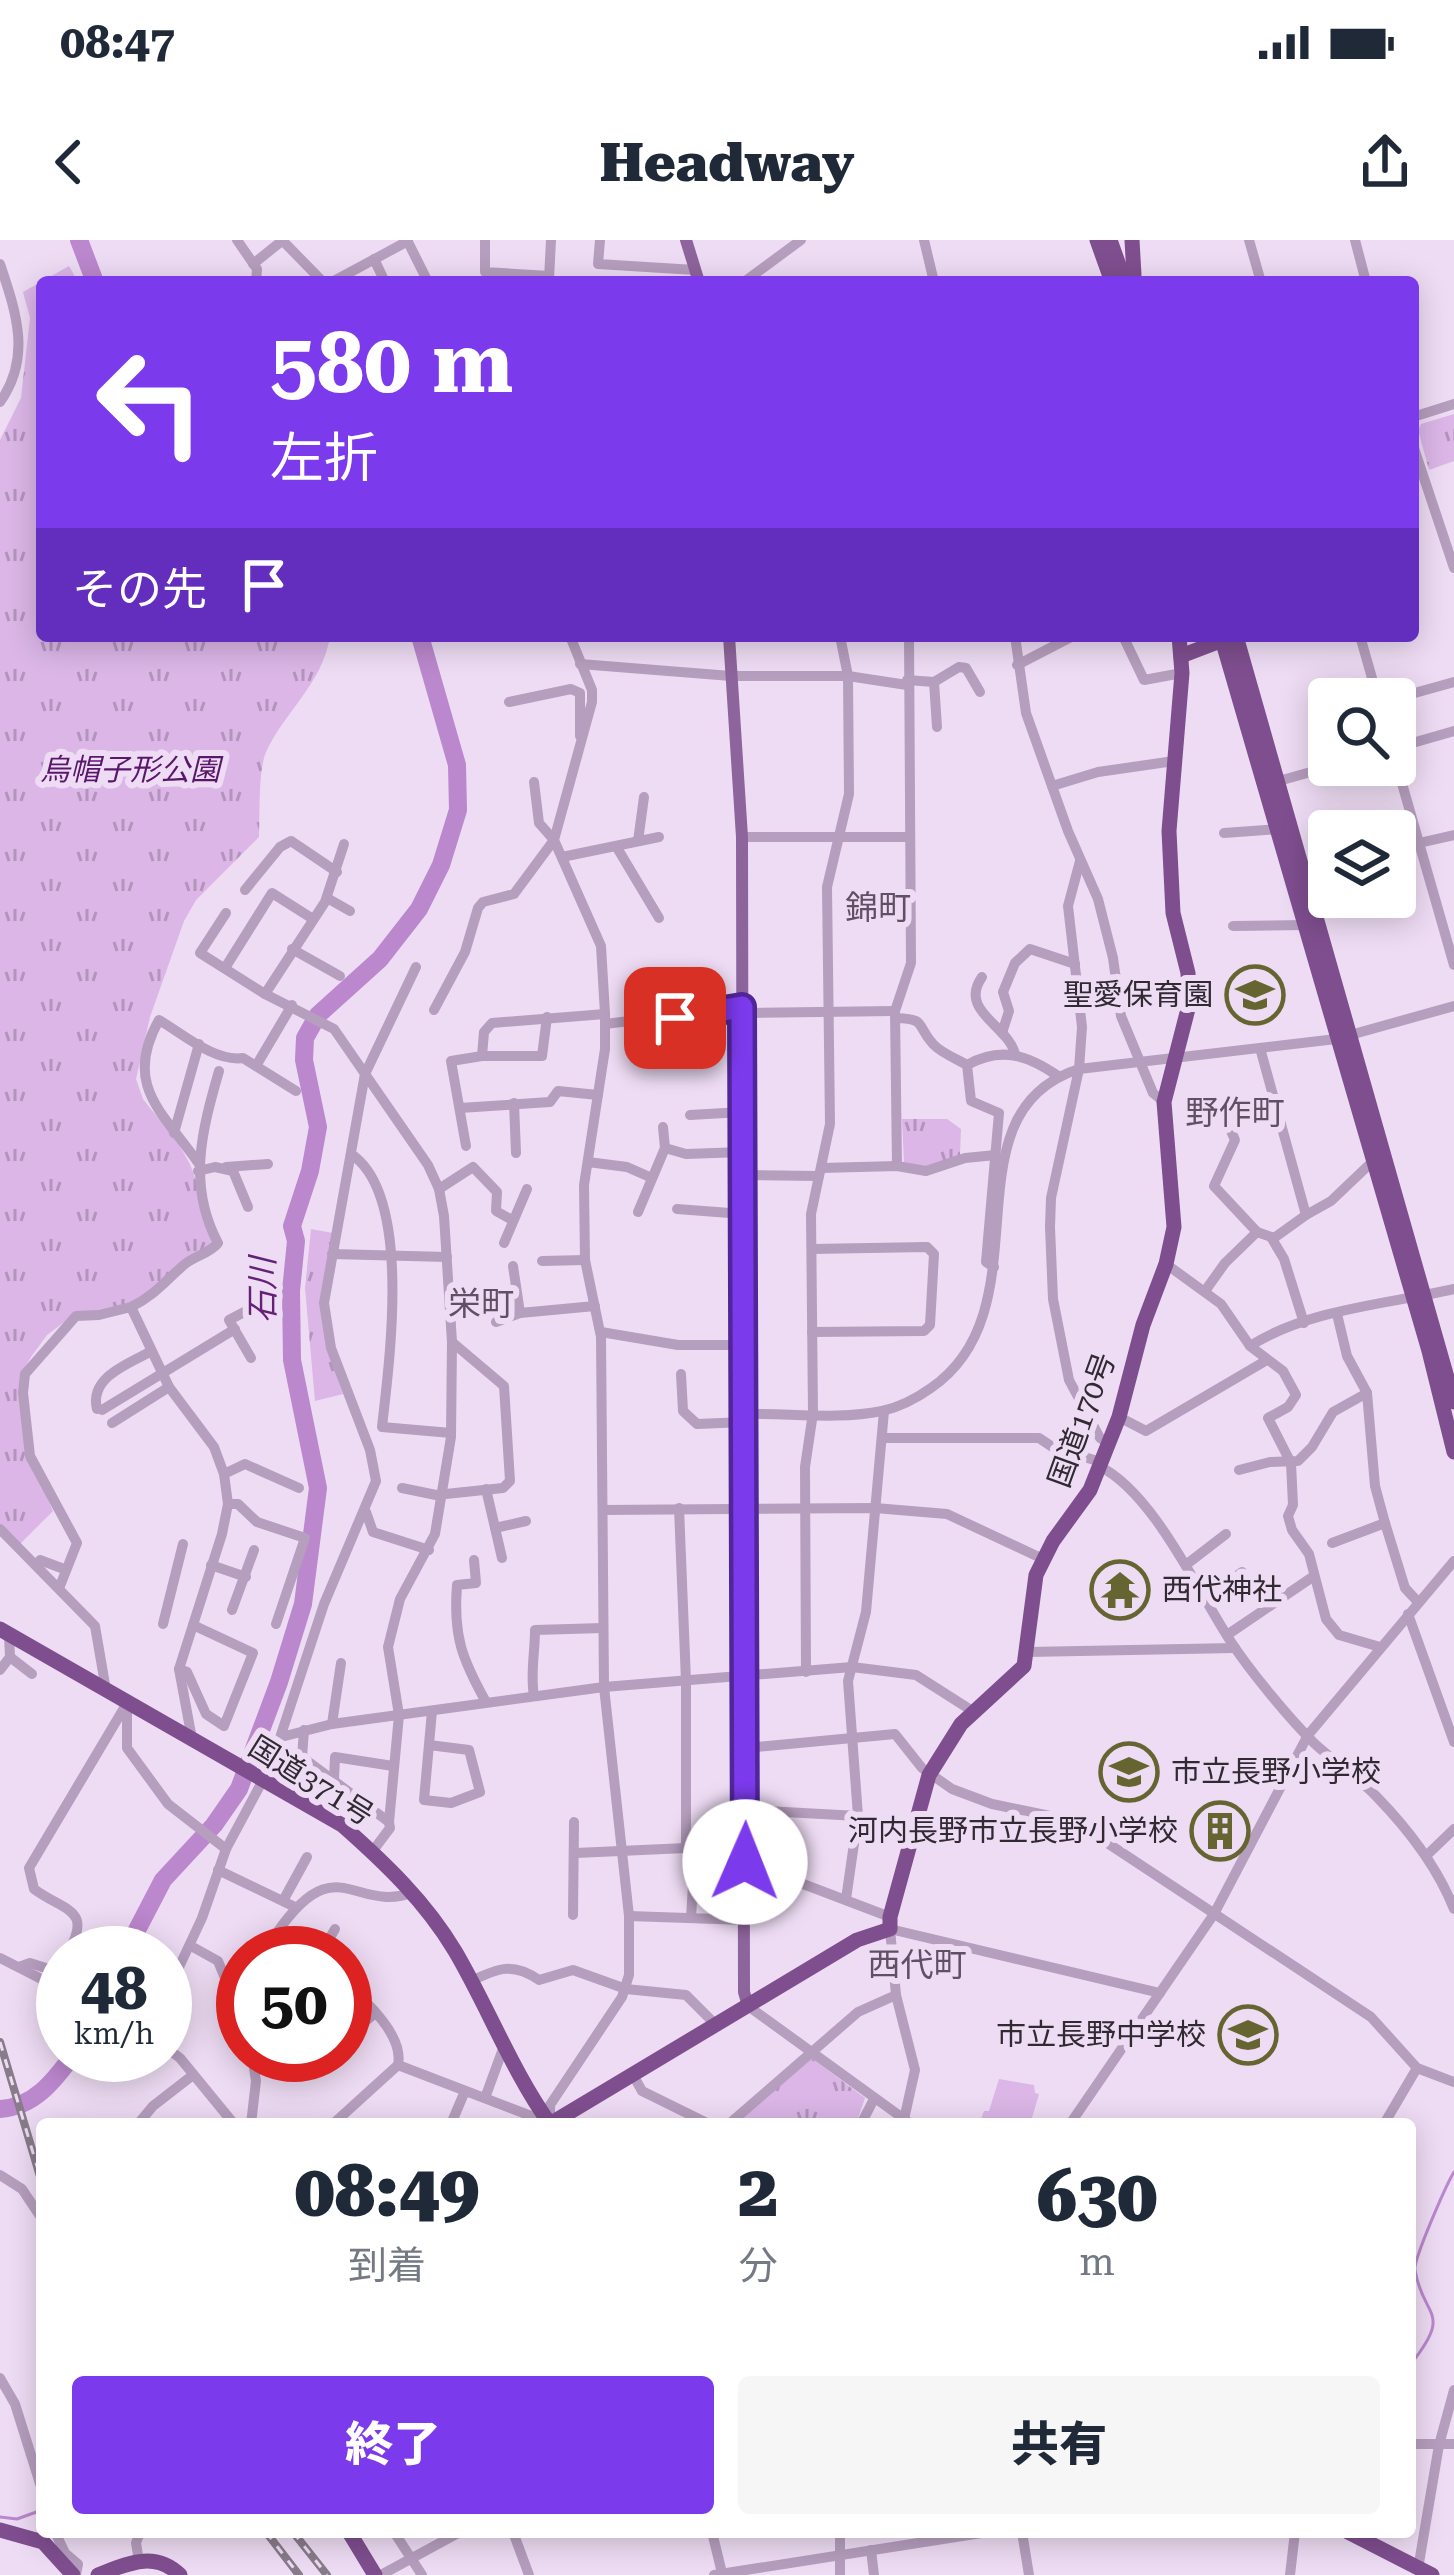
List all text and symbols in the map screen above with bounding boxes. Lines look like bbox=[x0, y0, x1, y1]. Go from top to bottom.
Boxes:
text: 08:47 bbox=[60, 16, 175, 69]
icon: back bbox=[36, 129, 102, 195]
icon: share bbox=[1352, 129, 1418, 195]
text: Headway bbox=[599, 131, 855, 194]
text: 580 m bbox=[270, 314, 513, 412]
icon: left bbox=[72, 324, 228, 480]
text: 左折 bbox=[270, 427, 378, 490]
icon: arrive bbox=[231, 552, 297, 618]
text: その先 bbox=[72, 563, 207, 616]
map controls bbox=[1308, 678, 1416, 918]
button: search bbox=[1308, 678, 1416, 786]
park label: 烏帽子形公園 bbox=[40, 752, 224, 787]
button: layers bbox=[1308, 810, 1416, 918]
district label: 錦町 bbox=[845, 888, 911, 927]
school or university icon: 聖愛保育園 bbox=[1224, 964, 1286, 1026]
pin bbox=[624, 967, 726, 1069]
place label: 聖愛保育園 bbox=[1063, 977, 1213, 1012]
icon: arrive bbox=[642, 985, 708, 1051]
district label: 野作町 bbox=[1186, 1093, 1285, 1132]
water label: 石川 bbox=[243, 1254, 282, 1323]
district label: 栄町 bbox=[448, 1284, 514, 1323]
street label: 国道170号 bbox=[1041, 1348, 1122, 1492]
temple icon: 西代神社 bbox=[1089, 1559, 1151, 1621]
place label: 西代神社 bbox=[1162, 1572, 1282, 1607]
street label: 国道371号 bbox=[242, 1729, 380, 1833]
school or university icon: 市立長野小学校 bbox=[1098, 1741, 1160, 1803]
place label: 市立長野小学校 bbox=[1171, 1754, 1381, 1789]
position arrow bbox=[682, 1799, 808, 1925]
building icon: 河内長野市立長野小学校 bbox=[1189, 1800, 1251, 1862]
place label: 河内長野市立長野小学校 bbox=[848, 1813, 1178, 1848]
speed limit sign: 50 bbox=[216, 1926, 372, 2082]
district label: 西代町 bbox=[868, 1945, 967, 1984]
text: 48 bbox=[80, 1953, 148, 2024]
school or university icon: 市立長野中学校 bbox=[1217, 2004, 1279, 2066]
text: km/h bbox=[74, 2016, 154, 2051]
place label: 市立長野中学校 bbox=[996, 2017, 1206, 2052]
text: 08:49 bbox=[294, 2149, 480, 2234]
text: 2 bbox=[738, 2149, 778, 2234]
text: 630 bbox=[1037, 2154, 1158, 2239]
text: m bbox=[1079, 2239, 1115, 2285]
text: 到着 bbox=[348, 2243, 426, 2289]
text: 分 bbox=[739, 2243, 778, 2289]
button: 終了 bbox=[72, 2376, 714, 2514]
button: 共有 bbox=[738, 2376, 1380, 2514]

